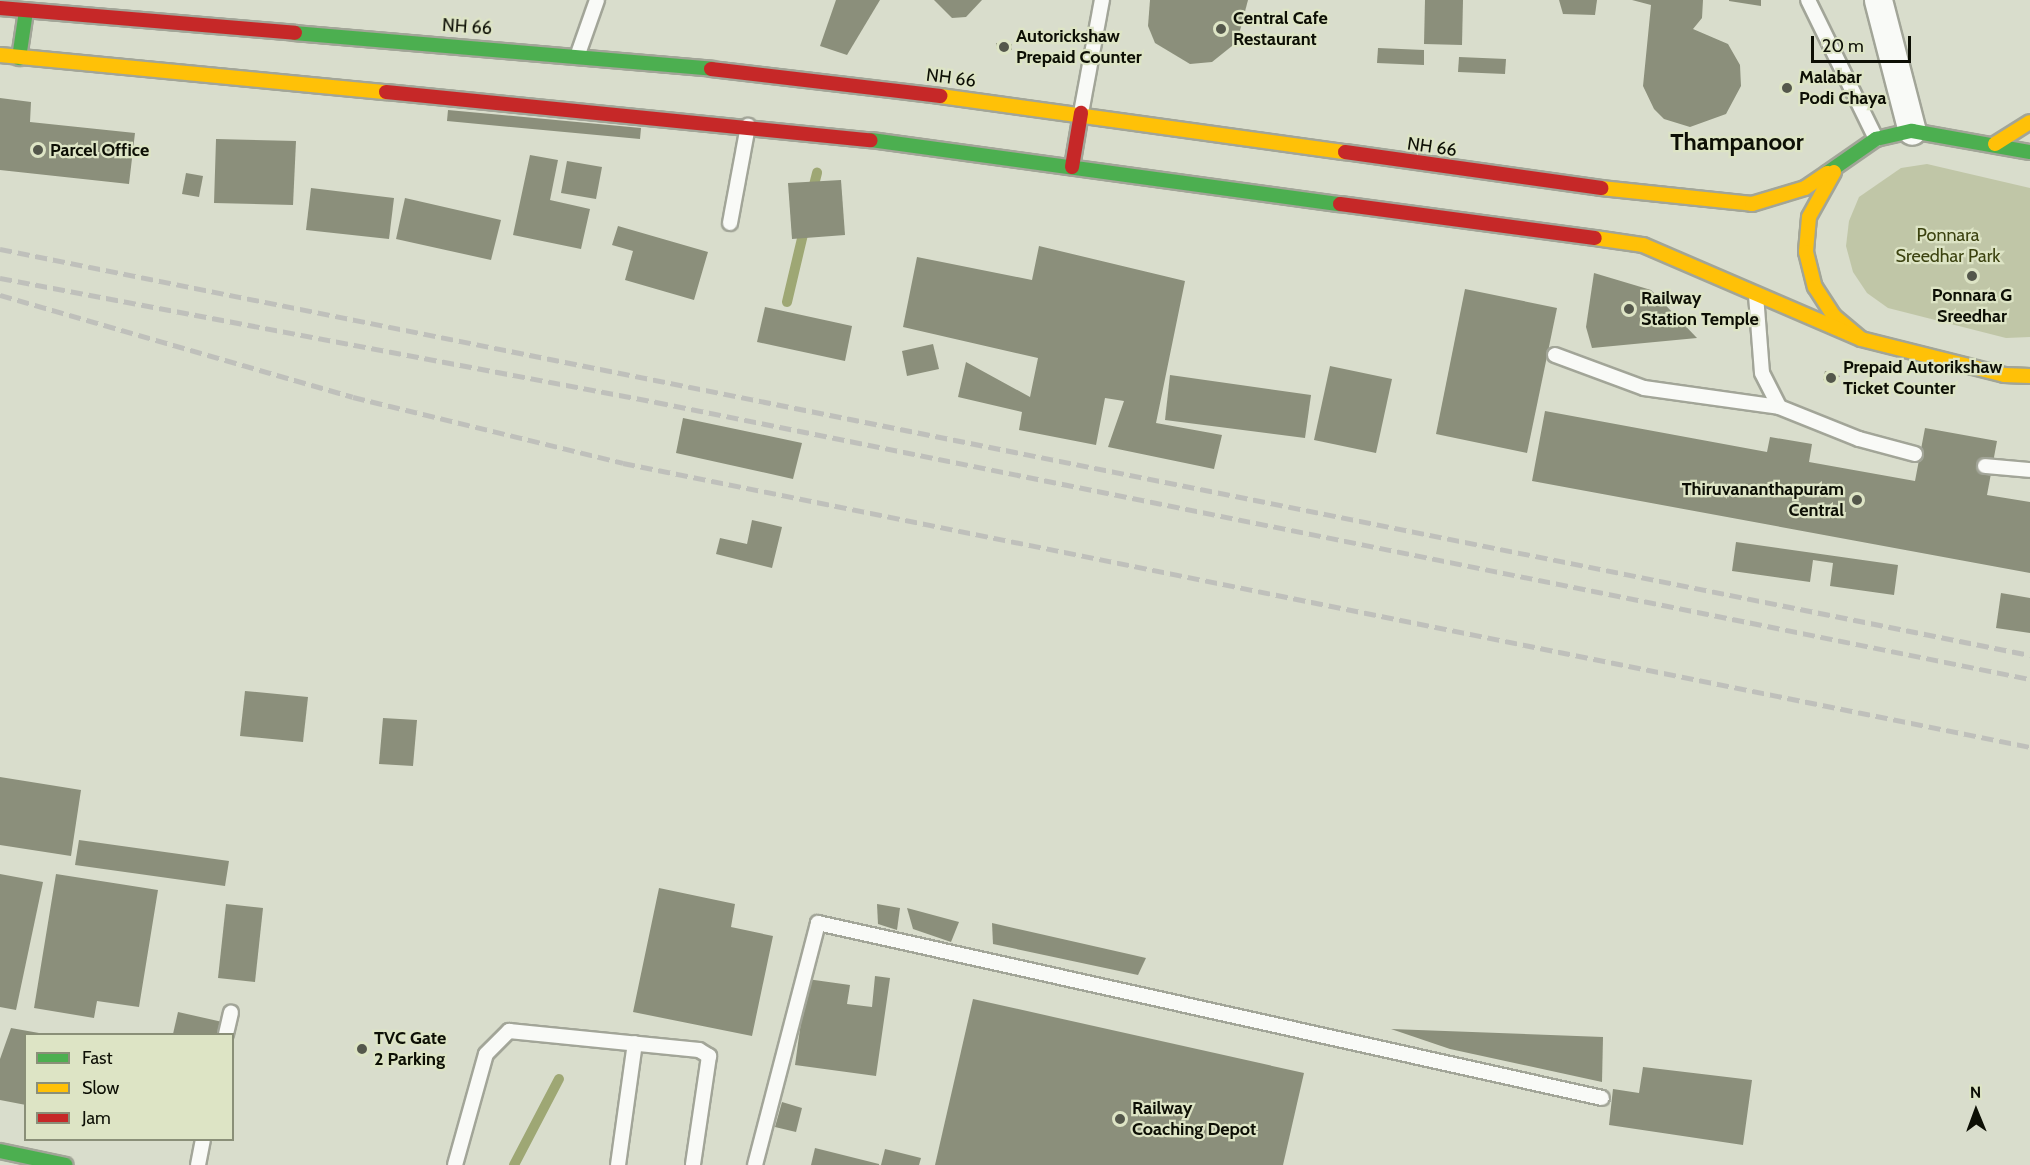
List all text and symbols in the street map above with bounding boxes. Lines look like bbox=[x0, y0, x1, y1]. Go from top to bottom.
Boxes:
place label: Central Cafe Restaurant bbox=[1233, 8, 1328, 50]
street label: NH 66 bbox=[441, 14, 493, 40]
marker: Central Cafe Restaurant bbox=[1214, 22, 1228, 36]
scale bar bbox=[1814, 24, 1914, 62]
place label: Autorickshaw Prepaid Counter bbox=[1016, 26, 1142, 68]
text: 20 m bbox=[1822, 35, 1864, 57]
marker: Autorickshaw Prepaid Counter bbox=[997, 40, 1011, 54]
street label: NH 66 bbox=[925, 64, 977, 92]
place label: Malabar Podi Chaya bbox=[1799, 67, 1886, 110]
marker: Malabar Podi Chaya bbox=[1780, 81, 1794, 95]
district label: Thampanoor bbox=[1670, 128, 1804, 156]
street label: NH 66 bbox=[1406, 133, 1458, 161]
place label: Parcel Office bbox=[50, 139, 149, 161]
marker: Parcel Office bbox=[31, 143, 45, 157]
park label: Ponnara Sreedhar Park bbox=[1896, 225, 2000, 268]
marker: Ponnara G Sreedhar bbox=[1965, 269, 1979, 283]
place label: Ponnara G Sreedhar bbox=[1932, 285, 2012, 328]
place label: Railway Station Temple bbox=[1641, 288, 1759, 330]
marker: Railway Station Temple bbox=[1622, 302, 1636, 316]
place label: Prepaid Autorikshaw Ticket Counter bbox=[1843, 357, 2002, 400]
marker: Prepaid Autorikshaw Ticket Counter bbox=[1824, 371, 1838, 385]
place label: Thiruvananthapuram Central bbox=[1682, 479, 1844, 522]
marker: Thiruvananthapuram Central bbox=[1848, 491, 1866, 509]
place label: TVC Gate 2 Parking bbox=[374, 1028, 446, 1070]
legend bbox=[24, 1033, 234, 1141]
marker: TVC Gate 2 Parking bbox=[355, 1042, 369, 1056]
text: Fast bbox=[82, 1047, 113, 1069]
text: Slow bbox=[82, 1077, 119, 1099]
north arrow bbox=[1946, 1081, 2006, 1141]
text: N bbox=[1970, 1083, 1981, 1102]
place label: Railway Coaching Depot bbox=[1132, 1098, 1256, 1140]
text: Jam bbox=[82, 1107, 111, 1129]
marker: Railway Coaching Depot bbox=[1113, 1112, 1127, 1126]

